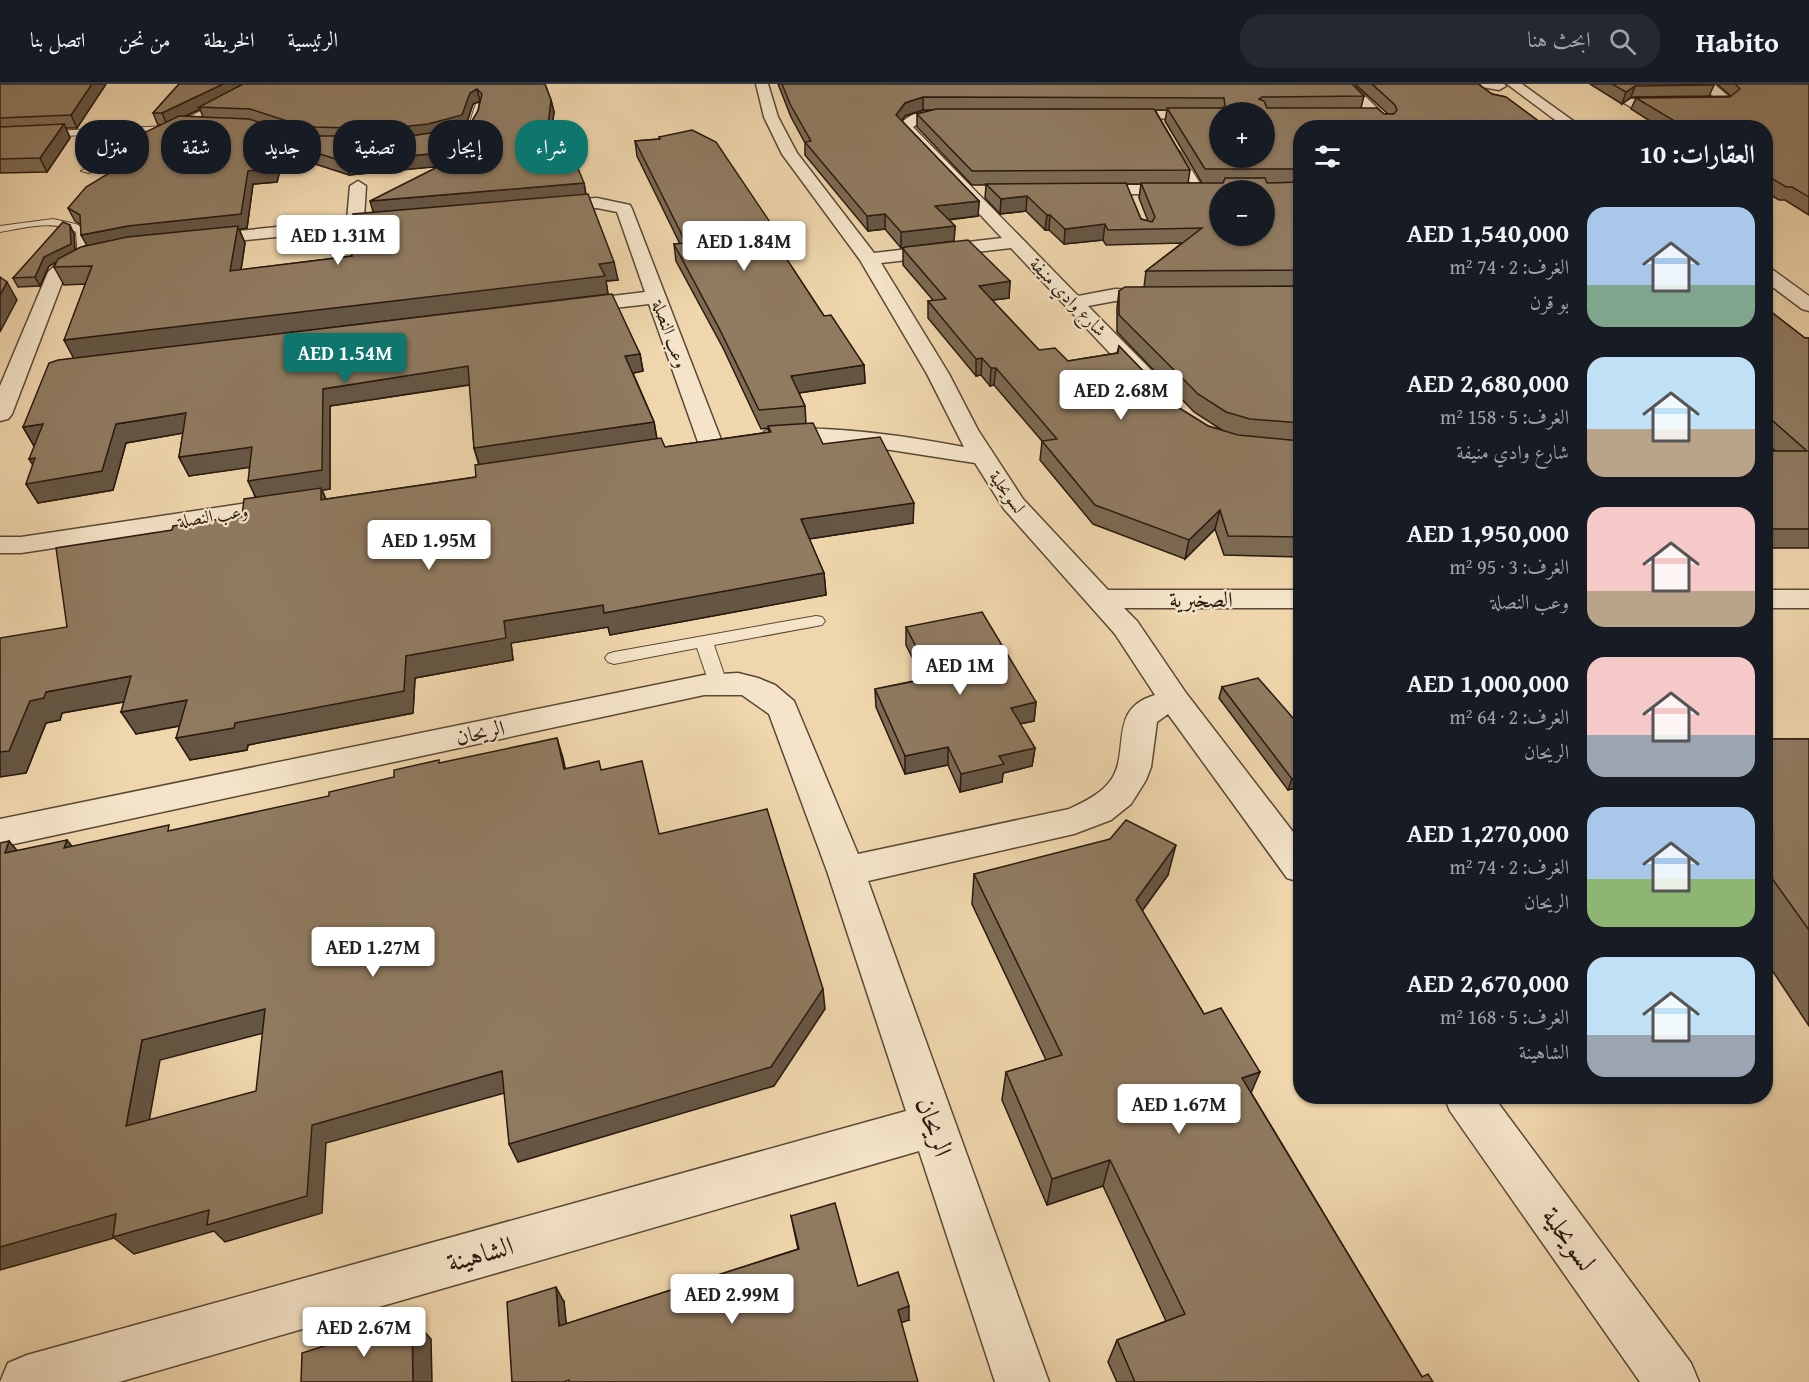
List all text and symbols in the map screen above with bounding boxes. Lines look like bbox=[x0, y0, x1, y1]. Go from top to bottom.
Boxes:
search box bbox=[1240, 14, 1660, 68]
text: Habito bbox=[1696, 21, 1779, 62]
text: ابحث هنا bbox=[1527, 23, 1591, 55]
text: اتصل بنا bbox=[30, 24, 85, 55]
text: من نحن bbox=[118, 24, 171, 55]
text: الخريطة bbox=[204, 24, 255, 55]
text: الرئيسية bbox=[288, 24, 338, 55]
icon: search bbox=[1606, 25, 1639, 58]
map controls bbox=[1209, 102, 1275, 246]
button: + bbox=[1209, 102, 1275, 168]
chip: منزل bbox=[75, 120, 149, 174]
chip: شقة bbox=[161, 120, 231, 174]
chip: جديد bbox=[243, 120, 321, 174]
chip: تصفية bbox=[333, 120, 416, 174]
chip: إيجار bbox=[428, 120, 503, 174]
chip: شراء bbox=[515, 120, 588, 174]
text: العقارات: 10 bbox=[1639, 134, 1755, 173]
icon: filters bbox=[1311, 140, 1344, 173]
button: − bbox=[1209, 180, 1275, 246]
text: AED 1,540,000 bbox=[1407, 213, 1569, 252]
pin: AED 1.31M bbox=[269, 215, 407, 266]
text: AED 1.31M bbox=[291, 220, 385, 249]
pin: AED 1.84M bbox=[675, 221, 813, 272]
text: AED 1.84M bbox=[697, 226, 791, 255]
icon: home bbox=[1635, 231, 1707, 303]
street label: شارع وادي منيفة bbox=[1022, 251, 1113, 344]
text: الغرف: 2 · 74 m² bbox=[1450, 252, 1569, 281]
text: بو قرن bbox=[1530, 287, 1569, 316]
street label: وعب النصلة bbox=[645, 295, 695, 372]
pin: AED 1.54M bbox=[276, 333, 414, 384]
text: AED 1.54M bbox=[298, 338, 392, 367]
text: AED 2,680,000 bbox=[1407, 363, 1569, 402]
pin: AED 2.68M bbox=[1052, 370, 1190, 421]
text: AED 2.68M bbox=[1074, 375, 1168, 404]
icon: home bbox=[1635, 381, 1707, 453]
text: الغرف: 5 · 158 m² bbox=[1440, 402, 1569, 431]
text: شارع وادي منيفة bbox=[1456, 437, 1569, 466]
street label: لسويحلية bbox=[983, 465, 1032, 519]
street label: وعب النصلة bbox=[175, 497, 250, 535]
text: AED 1,950,000 bbox=[1407, 513, 1569, 552]
pin: AED 1.95M bbox=[360, 520, 498, 571]
text: AED 1.95M bbox=[382, 525, 476, 554]
icon: home bbox=[1635, 531, 1707, 603]
text: الغرف: 3 · 95 m² bbox=[1450, 552, 1569, 581]
street label: الصخبرية bbox=[1169, 583, 1233, 615]
text: وعب النصلة bbox=[1490, 587, 1569, 616]
pin: AED 1M bbox=[911, 645, 1009, 696]
text: AED 1M bbox=[926, 650, 994, 679]
text: AED 1,000,000 bbox=[1407, 663, 1569, 702]
icon: home bbox=[1635, 681, 1707, 753]
text: الغرف: 2 · 64 m² bbox=[1450, 702, 1569, 731]
street label: الريحان bbox=[452, 711, 508, 753]
text: الريحان bbox=[1524, 737, 1569, 766]
text: AED 1,270,000 bbox=[1407, 813, 1569, 852]
icon: home bbox=[1635, 831, 1707, 903]
text: الغرف: 2 · 74 m² bbox=[1450, 852, 1569, 881]
text: الريحان bbox=[1524, 887, 1569, 916]
pin: AED 1.27M bbox=[304, 927, 442, 978]
text: AED 1.27M bbox=[326, 932, 420, 961]
text: AED 2,670,000 bbox=[1407, 963, 1569, 1002]
icon: home bbox=[1635, 981, 1707, 1053]
text: الغرف: 5 · 168 m² bbox=[1440, 1002, 1569, 1031]
text: الشاهينة bbox=[1519, 1037, 1569, 1066]
pin: AED 1.67M bbox=[1110, 1084, 1248, 1135]
text: AED 1.67M bbox=[1132, 1089, 1226, 1118]
street label: الريحان bbox=[906, 1091, 964, 1162]
street label: لسويحلية bbox=[1533, 1198, 1607, 1279]
street label: الشاهينة bbox=[442, 1224, 518, 1282]
pin: AED 2.99M bbox=[663, 1274, 801, 1325]
text: AED 2.99M bbox=[685, 1279, 779, 1308]
pin: AED 2.67M bbox=[295, 1307, 433, 1358]
text: AED 2.67M bbox=[317, 1312, 411, 1341]

